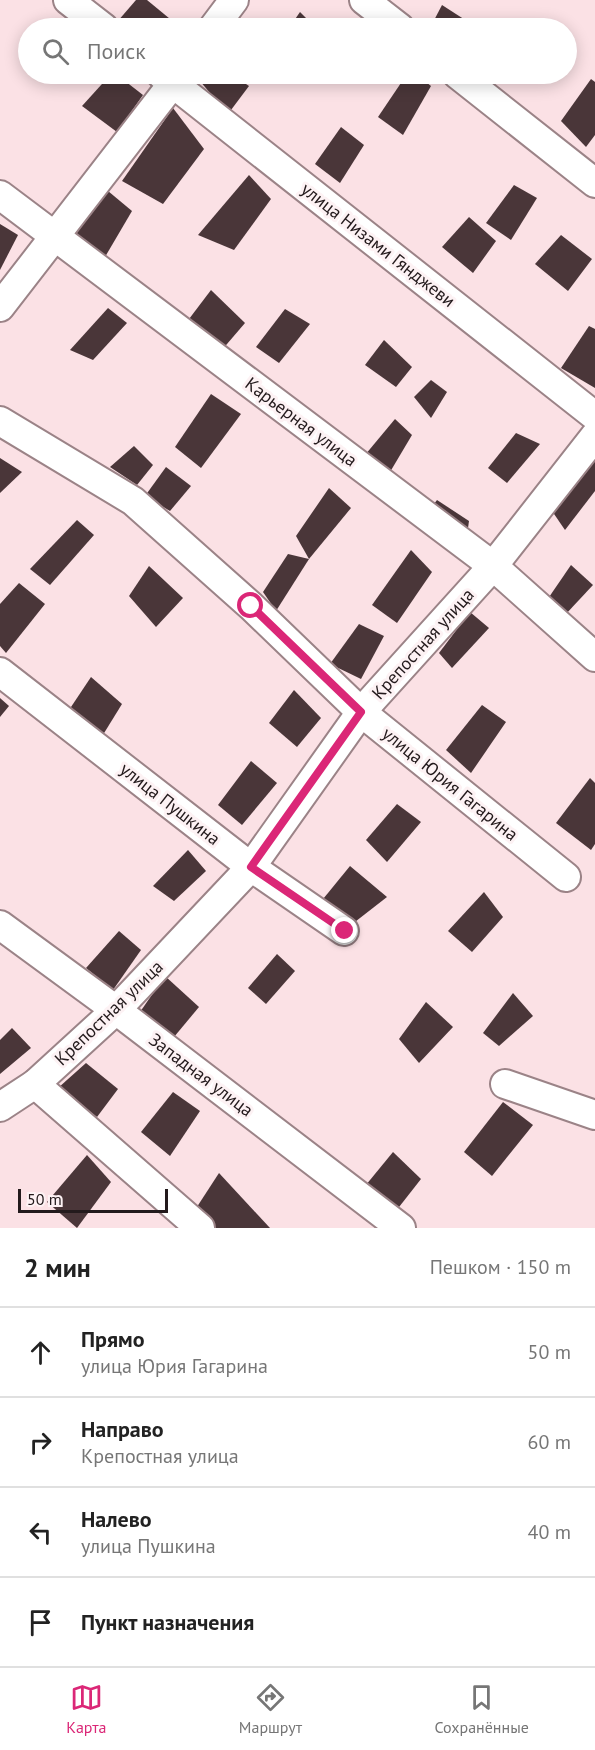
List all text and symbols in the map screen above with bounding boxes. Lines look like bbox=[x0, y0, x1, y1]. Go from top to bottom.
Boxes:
search box bbox=[18, 18, 577, 84]
icon: search bbox=[39, 35, 72, 68]
text: Поиск bbox=[87, 37, 146, 65]
street label: улица Низами Гянджеви bbox=[297, 177, 460, 312]
street label: Карьерная улица bbox=[241, 372, 362, 471]
street label: Крепостная улица bbox=[367, 583, 479, 704]
route start bbox=[237, 592, 263, 618]
street label: улица Юрия Гагарина bbox=[378, 722, 523, 846]
street label: улица Пушкина bbox=[115, 757, 225, 850]
route end bbox=[331, 917, 357, 943]
street label: Крепостная улица bbox=[50, 955, 168, 1070]
street label: Западная улица bbox=[145, 1028, 258, 1121]
scale bar bbox=[18, 1186, 168, 1214]
text: 50 m bbox=[27, 1189, 62, 1209]
text: 2 мин bbox=[24, 1251, 91, 1284]
text: Пешком · 150 m bbox=[430, 1254, 571, 1280]
text: Прямо bbox=[81, 1325, 144, 1353]
icon: ahead bbox=[24, 1336, 57, 1369]
text: 50 m bbox=[528, 1339, 571, 1365]
text: улица Юрия Гагарина bbox=[81, 1353, 268, 1379]
text: Направо bbox=[81, 1415, 164, 1443]
icon: right bbox=[24, 1426, 57, 1459]
text: 60 m bbox=[528, 1429, 571, 1455]
text: Крепостная улица bbox=[81, 1443, 239, 1469]
text: Налево bbox=[81, 1505, 152, 1533]
icon: left bbox=[24, 1516, 57, 1549]
text: 40 m bbox=[528, 1519, 571, 1545]
text: улица Пушкина bbox=[81, 1533, 216, 1559]
icon: arrive bbox=[24, 1606, 57, 1639]
text: Пункт назначения bbox=[81, 1608, 254, 1636]
tab: Карта bbox=[66, 1681, 107, 1737]
tab: Маршрут bbox=[239, 1681, 302, 1737]
tab: Сохранённые bbox=[434, 1681, 529, 1737]

